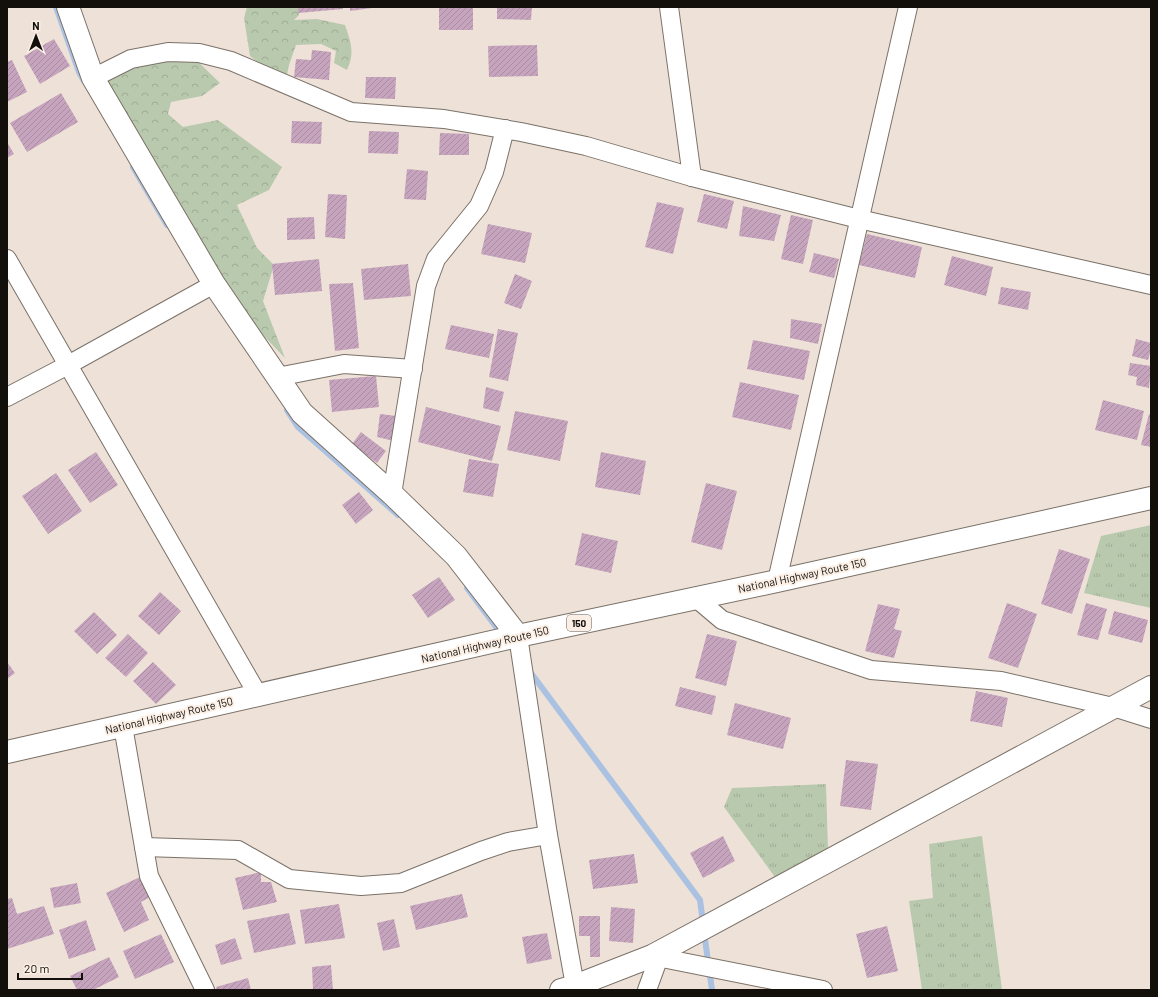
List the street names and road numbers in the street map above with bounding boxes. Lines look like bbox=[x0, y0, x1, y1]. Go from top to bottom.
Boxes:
street label: National Highway Route 150 bbox=[737, 555, 867, 595]
road number: 150 bbox=[567, 615, 591, 631]
street label: National Highway Route 150 bbox=[420, 623, 550, 665]
street label: National Highway Route 150 bbox=[104, 694, 234, 736]

